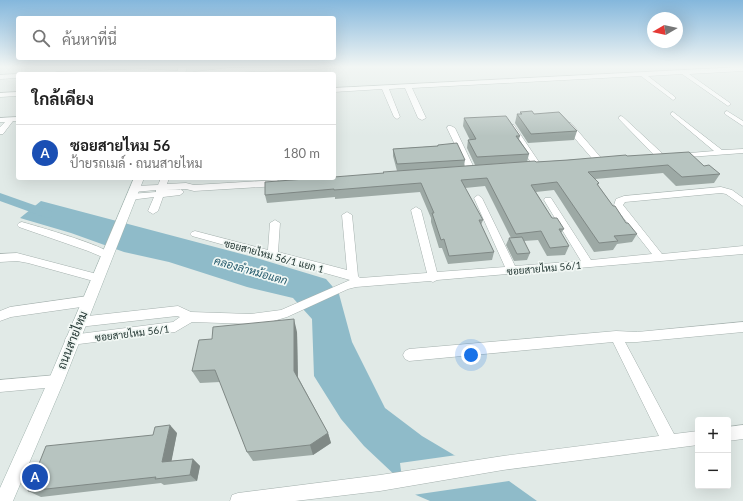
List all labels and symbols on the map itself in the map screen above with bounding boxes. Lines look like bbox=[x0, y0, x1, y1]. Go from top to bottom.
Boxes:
north arrow bbox=[647, 12, 683, 48]
street label: ซอยสายไหม 56/1 แยก 1 bbox=[223, 237, 326, 275]
water label: คลองลำหม้อแตก bbox=[213, 253, 289, 287]
street label: ซอยสายไหม 56/1 bbox=[506, 259, 582, 277]
street label: ถนนสายไหม bbox=[54, 309, 90, 371]
street label: ซอยสายไหม 56/1 bbox=[94, 322, 170, 344]
your location bbox=[461, 345, 481, 365]
pin: A bbox=[22, 462, 48, 492]

